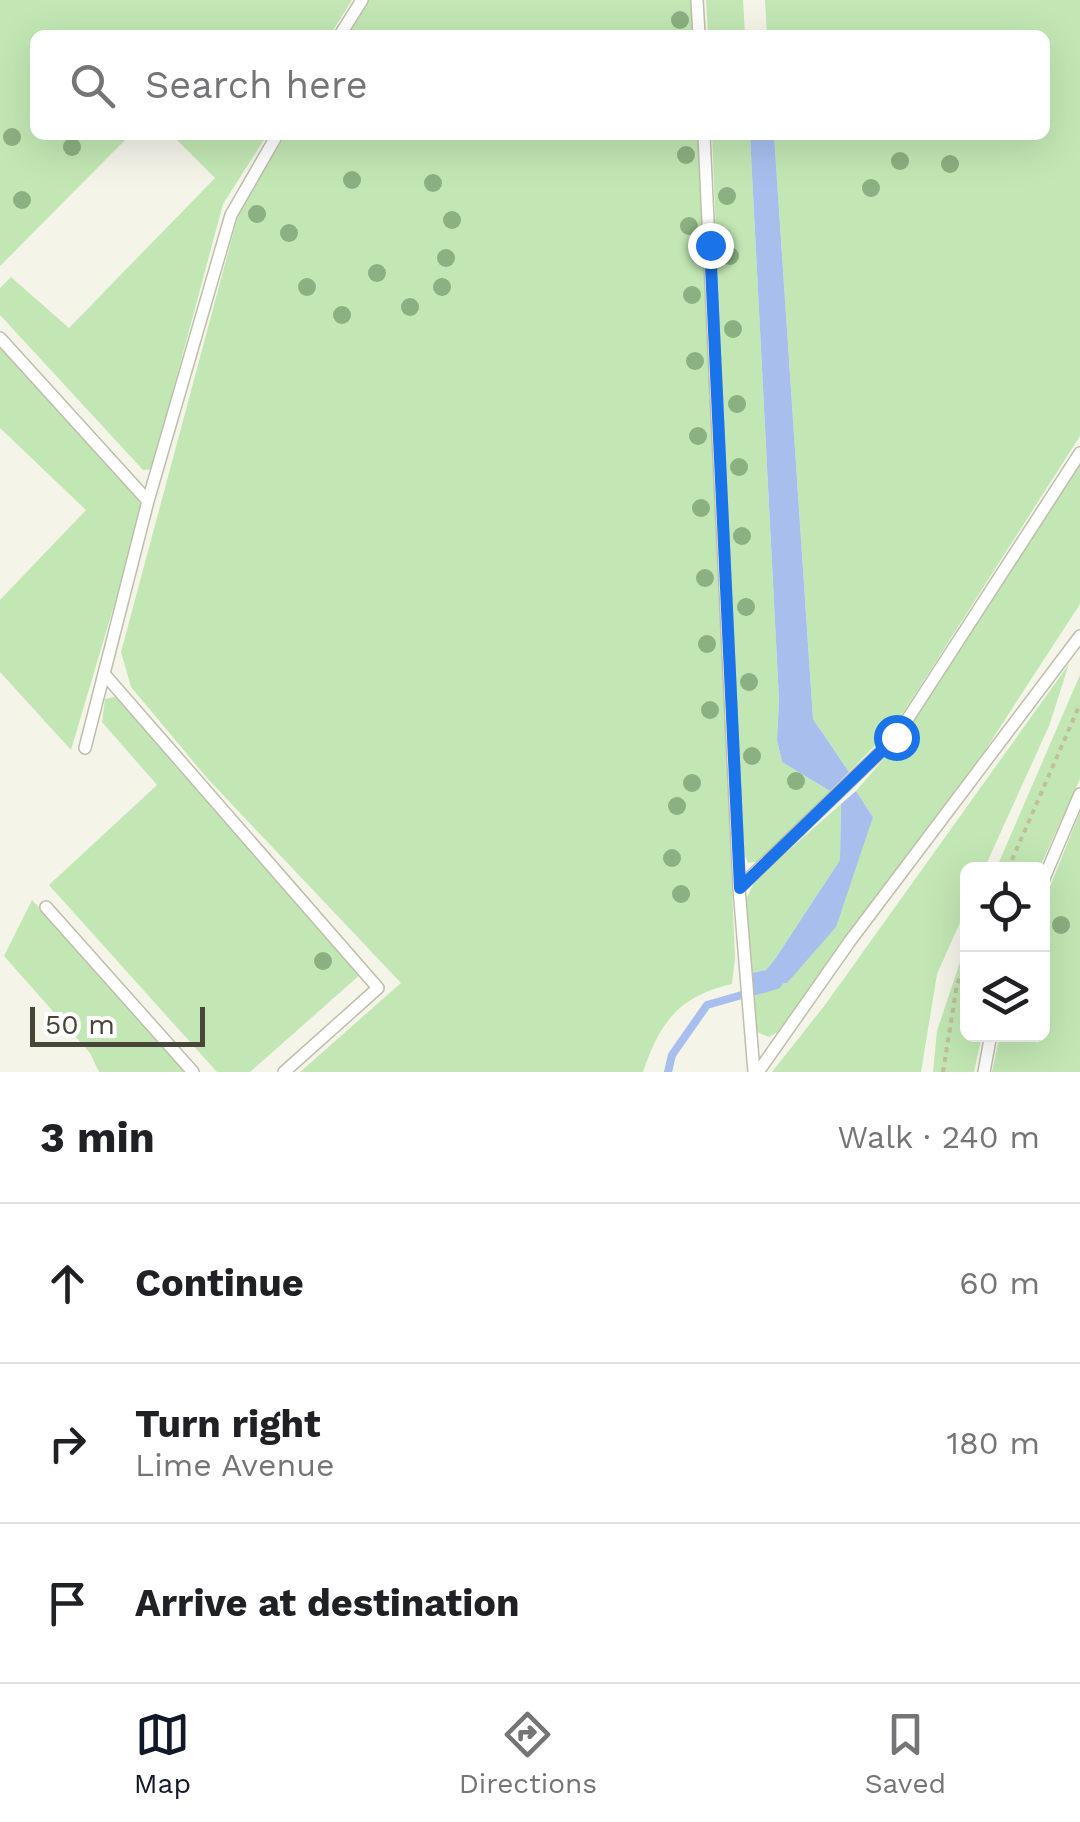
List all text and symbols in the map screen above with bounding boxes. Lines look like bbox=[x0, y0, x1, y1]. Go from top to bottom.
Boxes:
search box bbox=[30, 30, 1050, 140]
icon: search bbox=[65, 58, 120, 113]
text: Search here bbox=[145, 63, 368, 107]
route end bbox=[688, 223, 734, 269]
route start bbox=[874, 715, 920, 761]
map controls bbox=[960, 862, 1050, 1042]
button: locate bbox=[960, 862, 1050, 952]
button: layers bbox=[960, 952, 1050, 1042]
scale bar bbox=[30, 1002, 205, 1046]
text: 50 m bbox=[45, 1008, 115, 1041]
text: 3 min bbox=[40, 1113, 155, 1162]
text: Walk · 240 m bbox=[838, 1118, 1040, 1156]
icon: ahead bbox=[40, 1256, 95, 1311]
text: Continue bbox=[135, 1261, 304, 1305]
text: 60 m bbox=[959, 1264, 1040, 1302]
text: Turn right bbox=[135, 1402, 321, 1446]
icon: right bbox=[40, 1416, 95, 1471]
text: 180 m bbox=[946, 1424, 1040, 1462]
text: Lime Avenue bbox=[135, 1446, 334, 1484]
icon: arrive bbox=[40, 1576, 95, 1631]
text: Arrive at destination bbox=[135, 1581, 520, 1625]
tab: Map bbox=[134, 1707, 191, 1800]
tab: Directions bbox=[459, 1707, 597, 1800]
tab: Saved bbox=[865, 1707, 946, 1800]

